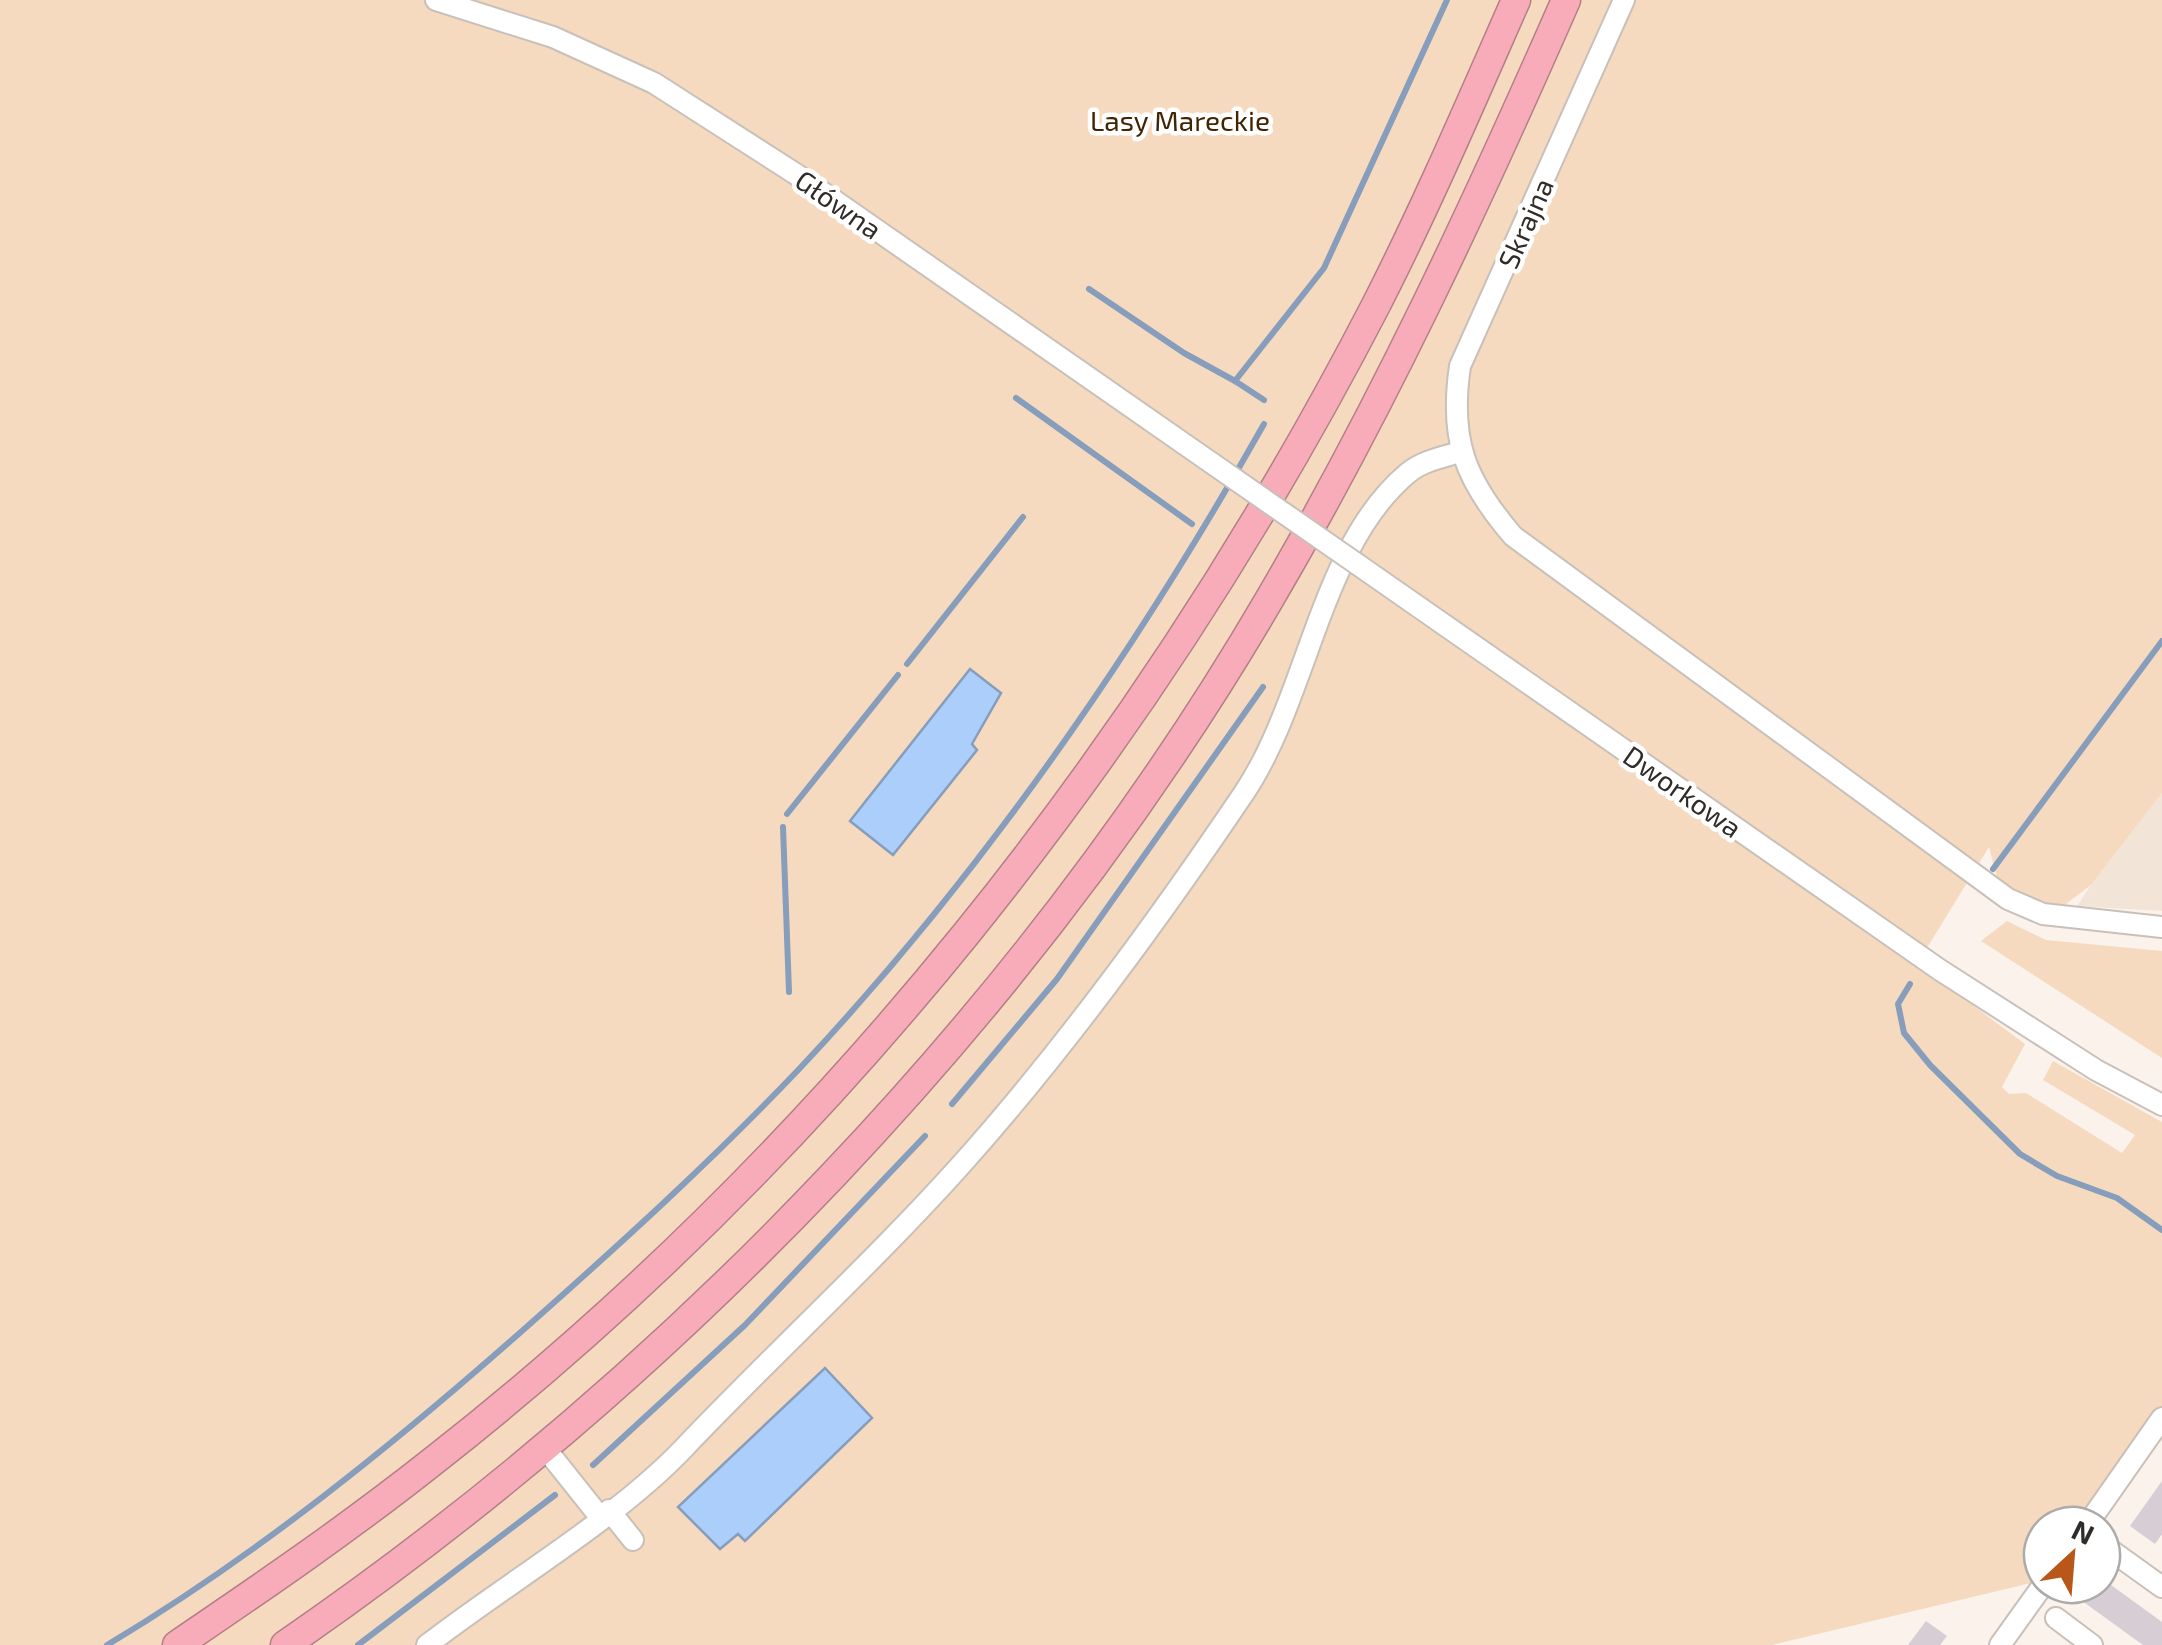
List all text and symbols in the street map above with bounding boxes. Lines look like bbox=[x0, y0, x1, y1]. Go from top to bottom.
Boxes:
park label: Lasy Mareckie bbox=[1090, 103, 1270, 137]
street label: Główna bbox=[789, 162, 889, 246]
street label: Skrajna bbox=[1490, 173, 1560, 273]
street label: Dworkowa bbox=[1617, 738, 1749, 844]
north arrow bbox=[2022, 1505, 2122, 1605]
text: N bbox=[2067, 1512, 2100, 1551]

